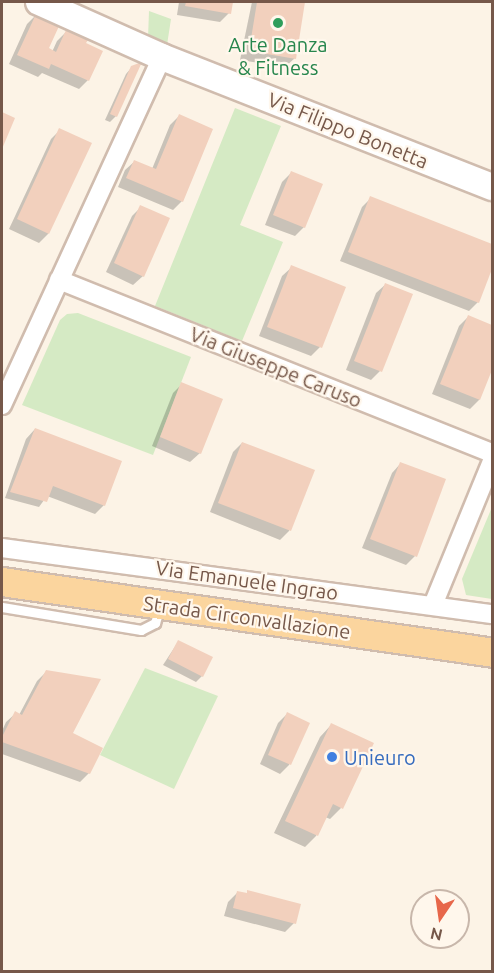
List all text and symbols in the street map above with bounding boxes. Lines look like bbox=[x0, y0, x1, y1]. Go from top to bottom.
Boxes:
marker: Arte Danza & Fitness bbox=[271, 16, 285, 30]
place label: Arte Danza & Fitness bbox=[228, 33, 328, 80]
street label: Via Filippo Bonetta bbox=[264, 87, 432, 173]
street label: Via Giuseppe Caruso bbox=[187, 322, 365, 412]
street label: Via Emanuele Ingrao bbox=[154, 555, 340, 605]
street label: Strada Circonvallazione bbox=[142, 591, 352, 643]
place label: Unieuro bbox=[344, 745, 416, 769]
marker: Unieuro bbox=[325, 750, 339, 764]
north arrow bbox=[410, 889, 470, 949]
text: N bbox=[429, 924, 444, 945]

